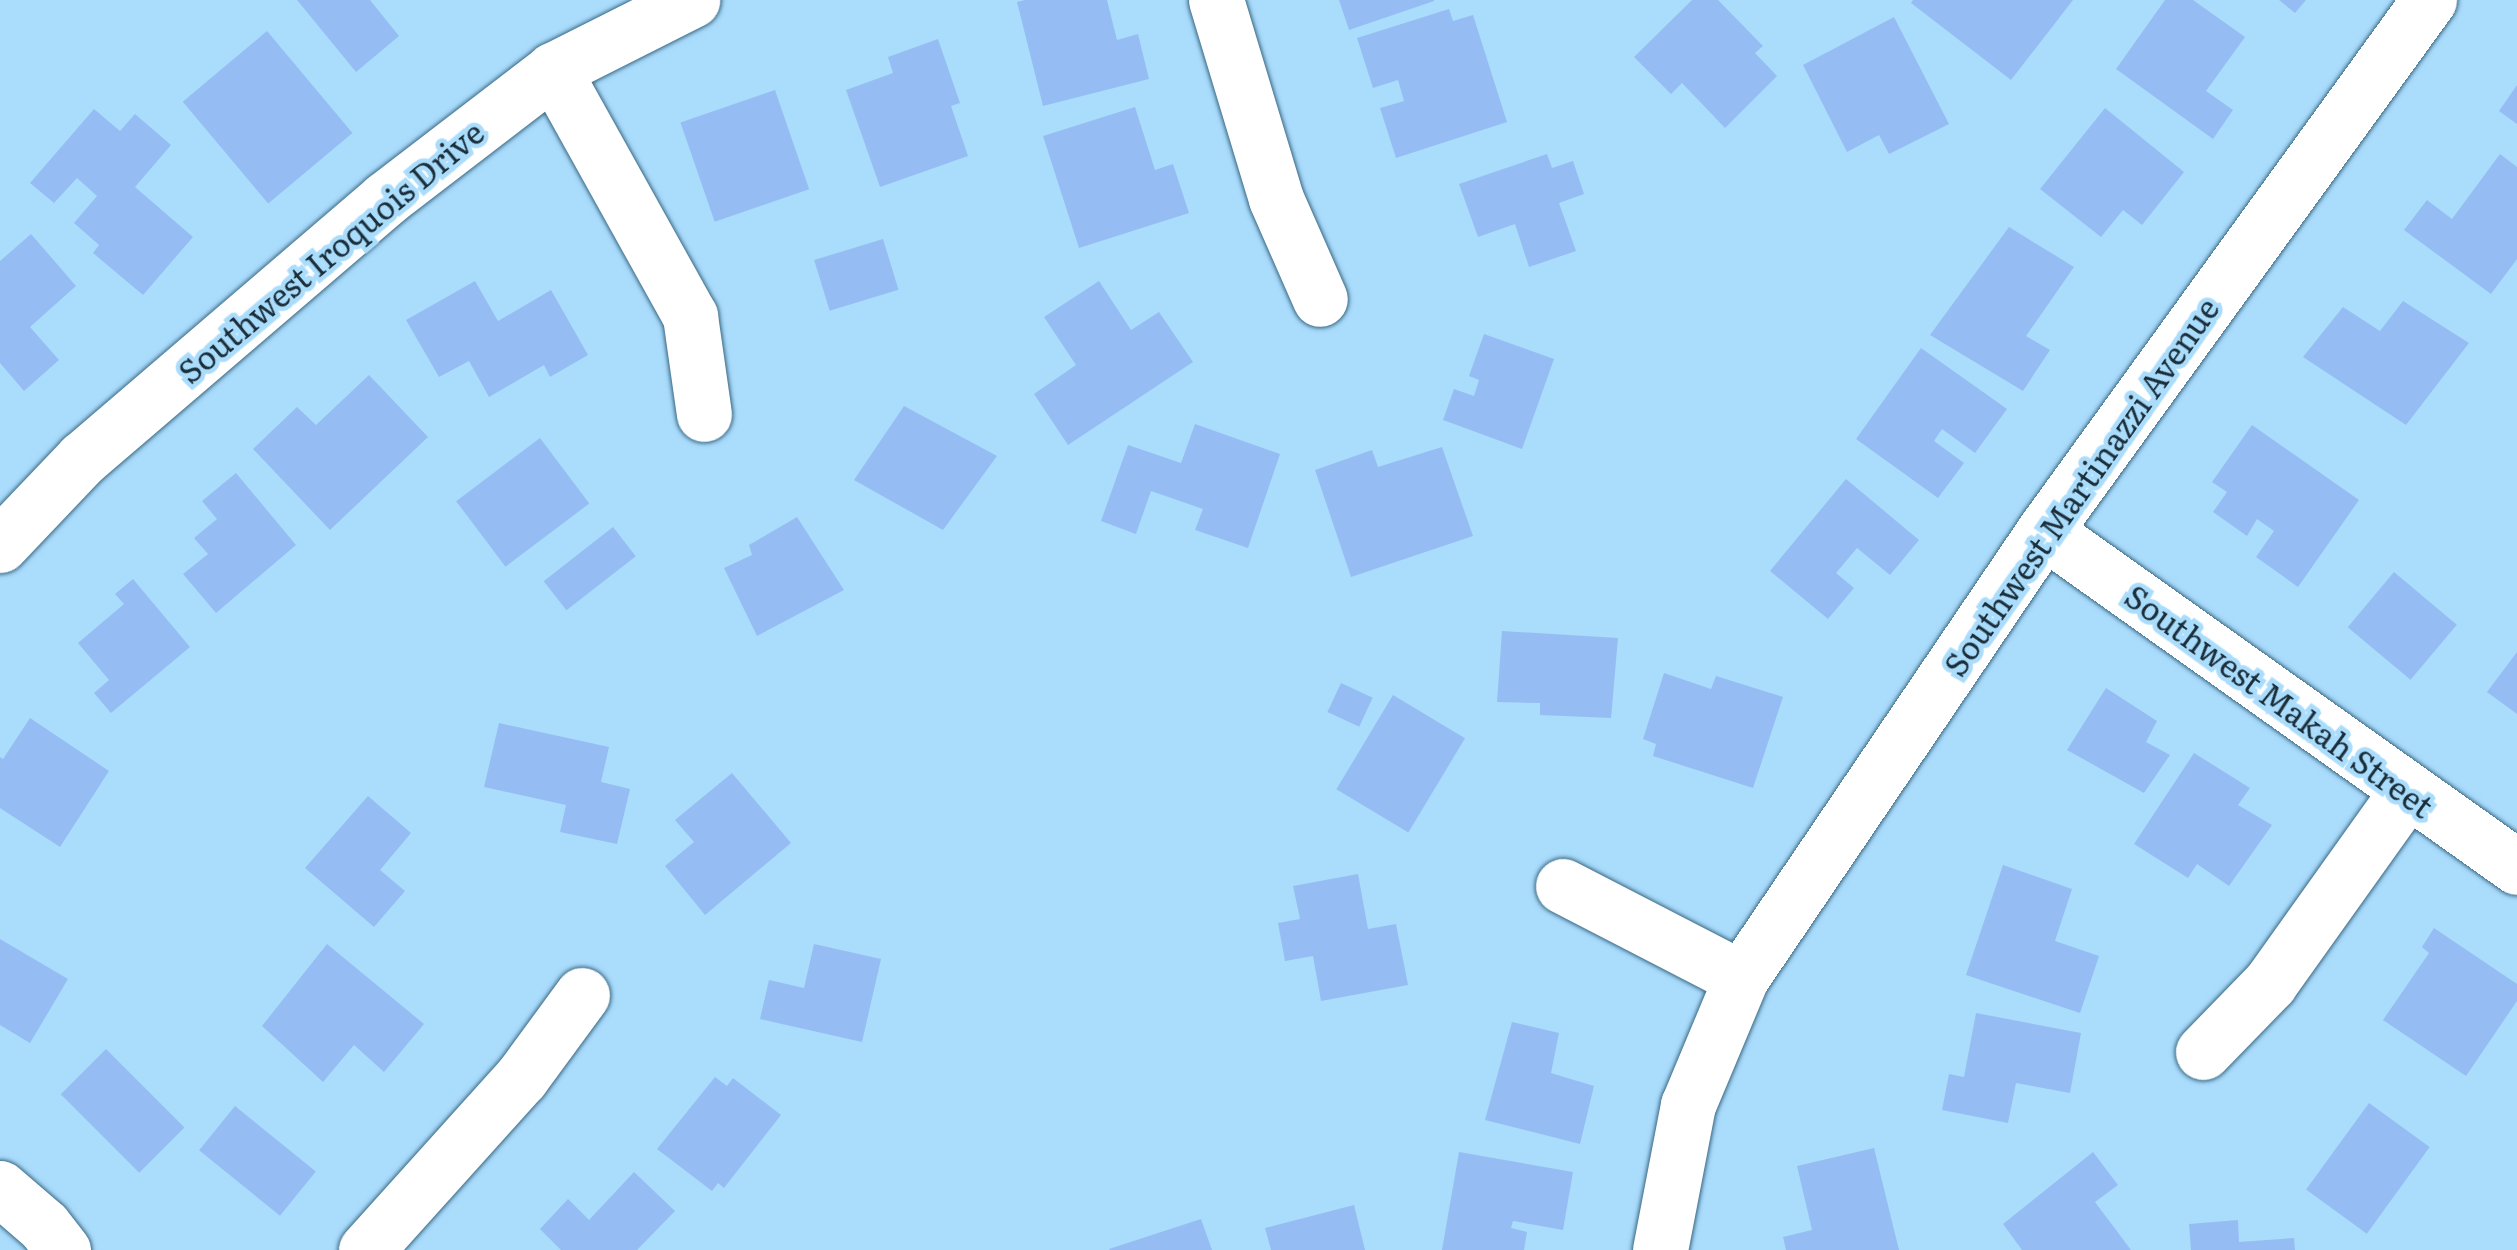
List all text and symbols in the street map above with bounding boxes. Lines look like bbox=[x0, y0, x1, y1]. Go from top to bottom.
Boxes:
street label: Southwest Iroquois Drive bbox=[169, 112, 491, 390]
street label: Southwest Martinazzi Avenue bbox=[1934, 290, 2226, 682]
street label: Southwest Makah Street bbox=[2119, 575, 2441, 825]

